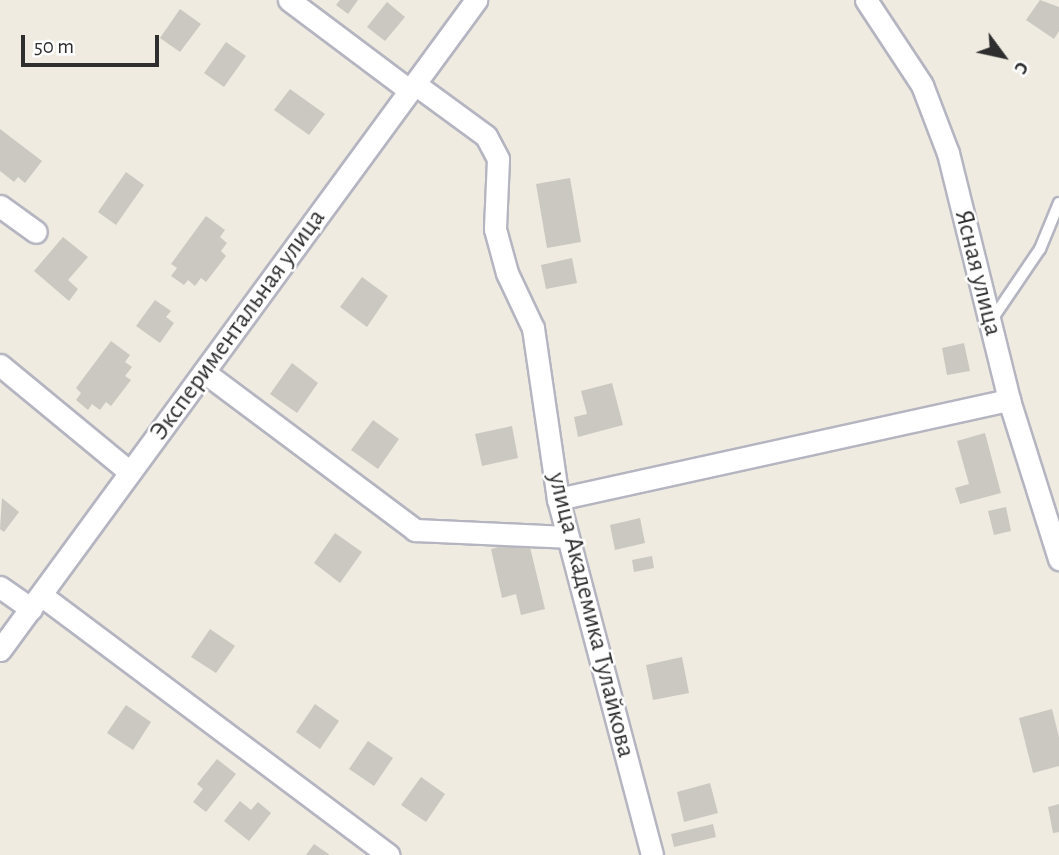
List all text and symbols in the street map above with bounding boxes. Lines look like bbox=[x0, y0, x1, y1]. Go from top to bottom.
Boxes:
scale bar bbox=[24, 21, 163, 65]
north arrow bbox=[968, 21, 1038, 91]
text: 50 m bbox=[34, 36, 74, 57]
text: С bbox=[1010, 58, 1032, 77]
street label: Экспериментальная улица bbox=[144, 203, 332, 447]
street label: Ясная улица bbox=[947, 207, 1009, 339]
street label: улица Академика Тулайкова bbox=[540, 469, 642, 761]

